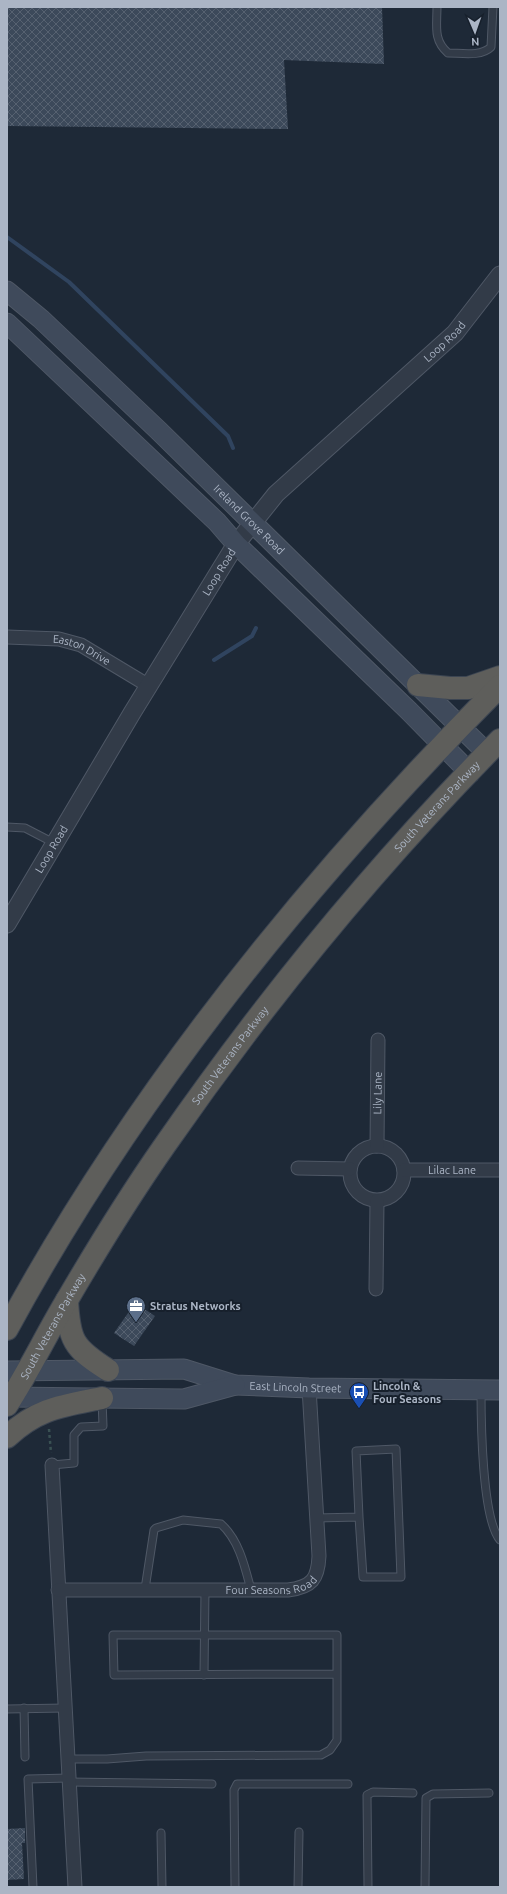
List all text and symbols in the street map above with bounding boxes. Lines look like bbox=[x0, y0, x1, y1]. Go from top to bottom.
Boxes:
north arrow bbox=[455, 12, 495, 52]
text: N bbox=[471, 36, 480, 48]
street label: Loop Road bbox=[421, 319, 468, 364]
street label: Ireland Grove Road bbox=[211, 482, 287, 557]
street label: Loop Road bbox=[200, 546, 238, 597]
street label: Easton Drive bbox=[53, 633, 113, 667]
street label: South Veterans Parkway bbox=[392, 758, 482, 854]
street label: Loop Road bbox=[33, 823, 70, 875]
street label: South Veterans Parkway bbox=[189, 1003, 271, 1107]
street label: Lily Lane bbox=[371, 1072, 384, 1114]
street label: Lilac Lane bbox=[428, 1164, 476, 1176]
street label: South Veterans Parkway bbox=[18, 1271, 88, 1381]
office icon: Stratus Networks bbox=[125, 1295, 147, 1323]
place label: Stratus Networks bbox=[150, 1300, 241, 1312]
street label: East Lincoln Street bbox=[249, 1380, 342, 1394]
place label: Lincoln & Four Seasons bbox=[373, 1380, 441, 1405]
bus stop icon: Lincoln & Four Seasons bbox=[348, 1381, 370, 1409]
street label: Four Seasons Road bbox=[226, 1574, 319, 1596]

